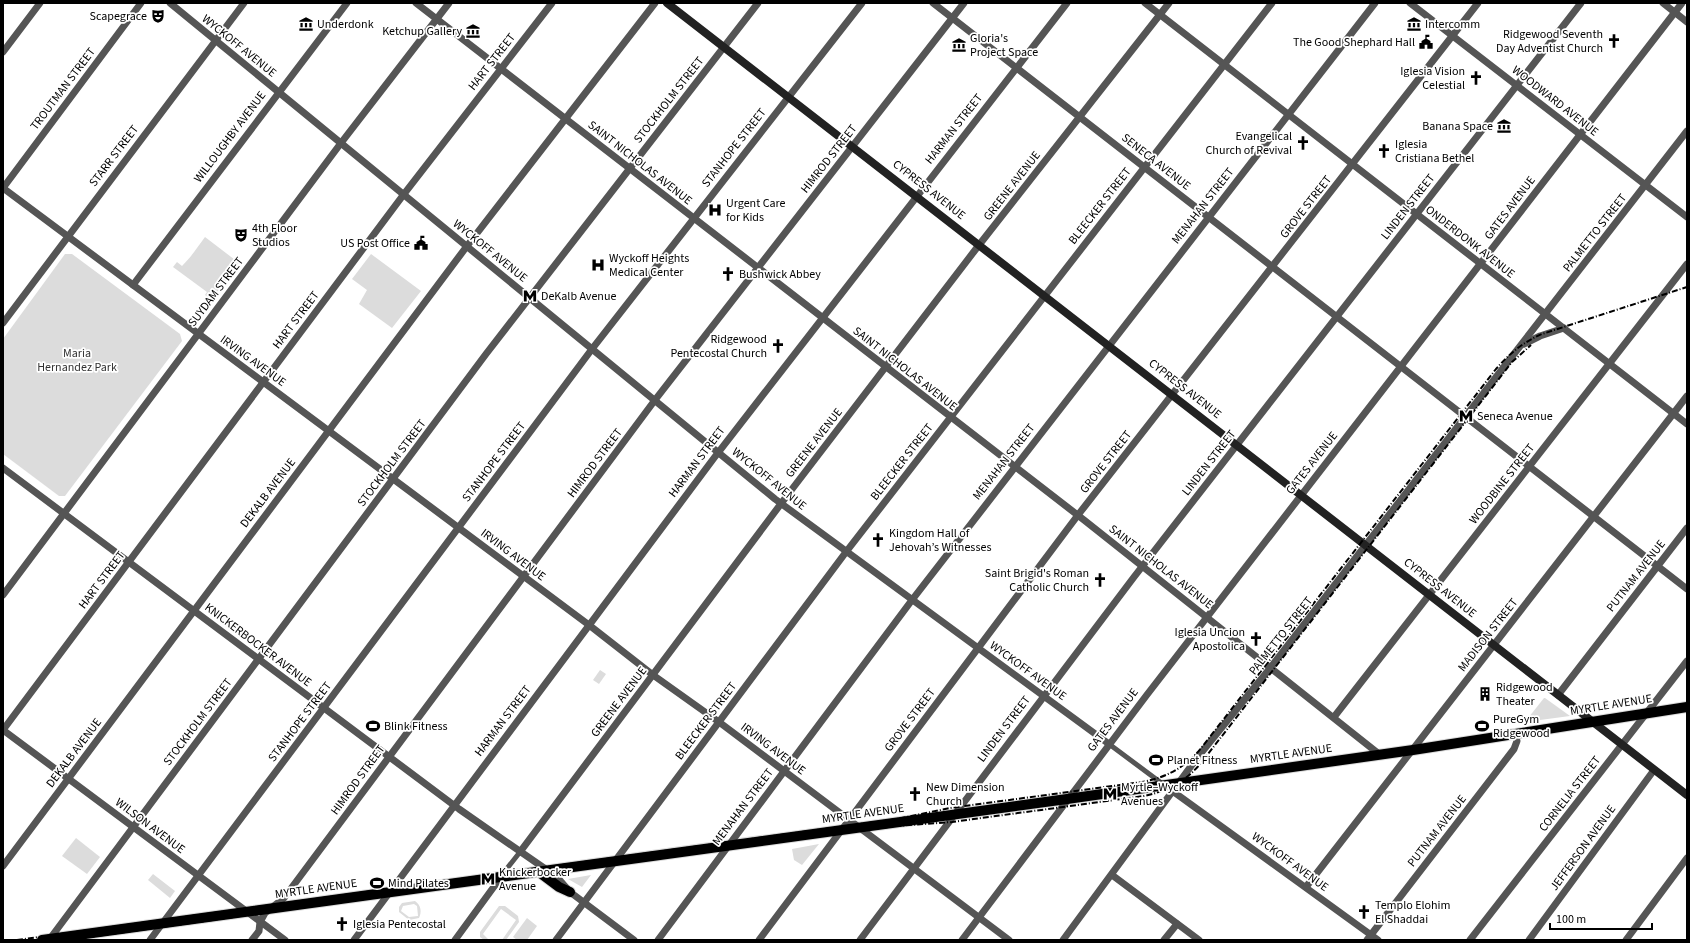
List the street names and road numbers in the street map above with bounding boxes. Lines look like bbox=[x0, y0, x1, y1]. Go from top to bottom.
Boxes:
street label: WYCKOFF AVENUE bbox=[198, 11, 280, 81]
street label: HART STREET bbox=[464, 29, 520, 94]
street label: TROUTMAN STREET bbox=[26, 44, 100, 134]
street label: STOCKHOLM STREET bbox=[630, 53, 708, 147]
street label: WOODWARD AVENUE bbox=[1508, 62, 1602, 140]
street label: WILLOUGHBY AVENUE bbox=[190, 88, 270, 186]
street label: HARMAN STREET bbox=[921, 90, 987, 168]
street label: STANHOPE STREET bbox=[698, 104, 771, 191]
street label: SAINT NICHOLAS AVENUE bbox=[584, 117, 696, 209]
street label: STARR STREET bbox=[85, 121, 143, 190]
street label: HIMROD STREET bbox=[797, 121, 862, 197]
street label: SENECA AVENUE bbox=[1118, 130, 1194, 194]
street label: GREENE AVENUE bbox=[979, 148, 1045, 224]
street label: CYPRESS AVENUE bbox=[889, 156, 969, 224]
street label: BLEECKER STREET bbox=[1065, 164, 1136, 248]
street label: MENAHAN STREET bbox=[1168, 164, 1238, 248]
street label: LINDEN STREET bbox=[1377, 170, 1439, 243]
street label: GROVE STREET bbox=[1276, 172, 1336, 242]
street label: GATES AVENUE bbox=[1481, 173, 1539, 243]
street label: PALMETTO STREET bbox=[1559, 190, 1631, 276]
street label: ONDERDONK AVENUE bbox=[1422, 202, 1518, 282]
street label: WYCKOFF AVENUE bbox=[449, 216, 531, 286]
street label: SUYDAM STREET bbox=[184, 253, 248, 330]
street label: HART STREET bbox=[269, 287, 324, 352]
street label: SAINT NICHOLAS AVENUE bbox=[849, 323, 961, 415]
street label: IRVING AVENUE bbox=[217, 331, 289, 391]
street label: CYPRESS AVENUE bbox=[1145, 355, 1225, 423]
street label: GREENE AVENUE bbox=[781, 405, 847, 481]
street label: STOCKHOLM STREET bbox=[354, 415, 431, 510]
street label: STANHOPE STREET bbox=[458, 418, 530, 506]
street label: BLEECKER STREET bbox=[867, 420, 938, 504]
street label: MENAHAN STREET bbox=[969, 420, 1039, 504]
street label: HARMAN STREET bbox=[665, 422, 730, 501]
street label: HIMROD STREET bbox=[563, 424, 627, 501]
street label: LINDEN STREET bbox=[1178, 426, 1240, 499]
street label: GROVE STREET bbox=[1076, 427, 1136, 497]
street label: GATES AVENUE bbox=[1282, 428, 1342, 498]
street label: WOODBINE STREET bbox=[1465, 440, 1539, 528]
street label: WYCKOFF AVENUE bbox=[728, 444, 810, 514]
street label: DEKALB AVENUE bbox=[236, 455, 300, 531]
street label: SAINT NICHOLAS AVENUE bbox=[1105, 521, 1217, 613]
street label: IRVING AVENUE bbox=[477, 525, 549, 585]
street label: PUTNAM AVENUE bbox=[1603, 536, 1669, 616]
street label: HART STREET bbox=[75, 547, 130, 612]
street label: CYPRESS AVENUE bbox=[1400, 554, 1480, 622]
street label: PALMETTO STREET bbox=[1245, 593, 1317, 679]
street label: MADISON STREET bbox=[1454, 594, 1522, 675]
street label: KNICKERBOCKER AVENUE bbox=[201, 599, 315, 691]
street label: WYCKOFF AVENUE bbox=[986, 637, 1070, 705]
street label: GREENE AVENUE bbox=[587, 663, 651, 741]
street label: STOCKHOLM STREET bbox=[160, 674, 237, 769]
street label: STANHOPE STREET bbox=[264, 678, 336, 766]
street label: BLEECKER STREET bbox=[671, 678, 741, 763]
street label: HARMAN STREET bbox=[471, 681, 536, 760]
street label: GROVE STREET bbox=[880, 684, 940, 755]
street label: GATES AVENUE bbox=[1084, 685, 1142, 755]
street label: MYRTLE AVENUE bbox=[1569, 690, 1653, 720]
street label: LINDEN STREET bbox=[973, 692, 1035, 766]
street label: DEKALB AVENUE bbox=[42, 715, 106, 791]
street label: IRVING AVENUE bbox=[737, 719, 809, 779]
street label: MYRTLE AVENUE bbox=[1249, 740, 1333, 768]
street label: HIMROD STREET bbox=[327, 741, 390, 818]
street label: CORNELIA STREET bbox=[1535, 752, 1605, 835]
street label: MENAHAN STREET bbox=[708, 765, 778, 849]
street label: PUTNAM AVENUE bbox=[1404, 791, 1470, 871]
street label: WILSON AVENUE bbox=[112, 794, 188, 858]
street label: MYRTLE AVENUE bbox=[821, 800, 905, 828]
street label: JEFFERSON AVENUE bbox=[1546, 802, 1620, 894]
street label: WYCKOFF AVENUE bbox=[1248, 828, 1332, 896]
street label: MYRTLE AVENUE bbox=[274, 875, 358, 903]

